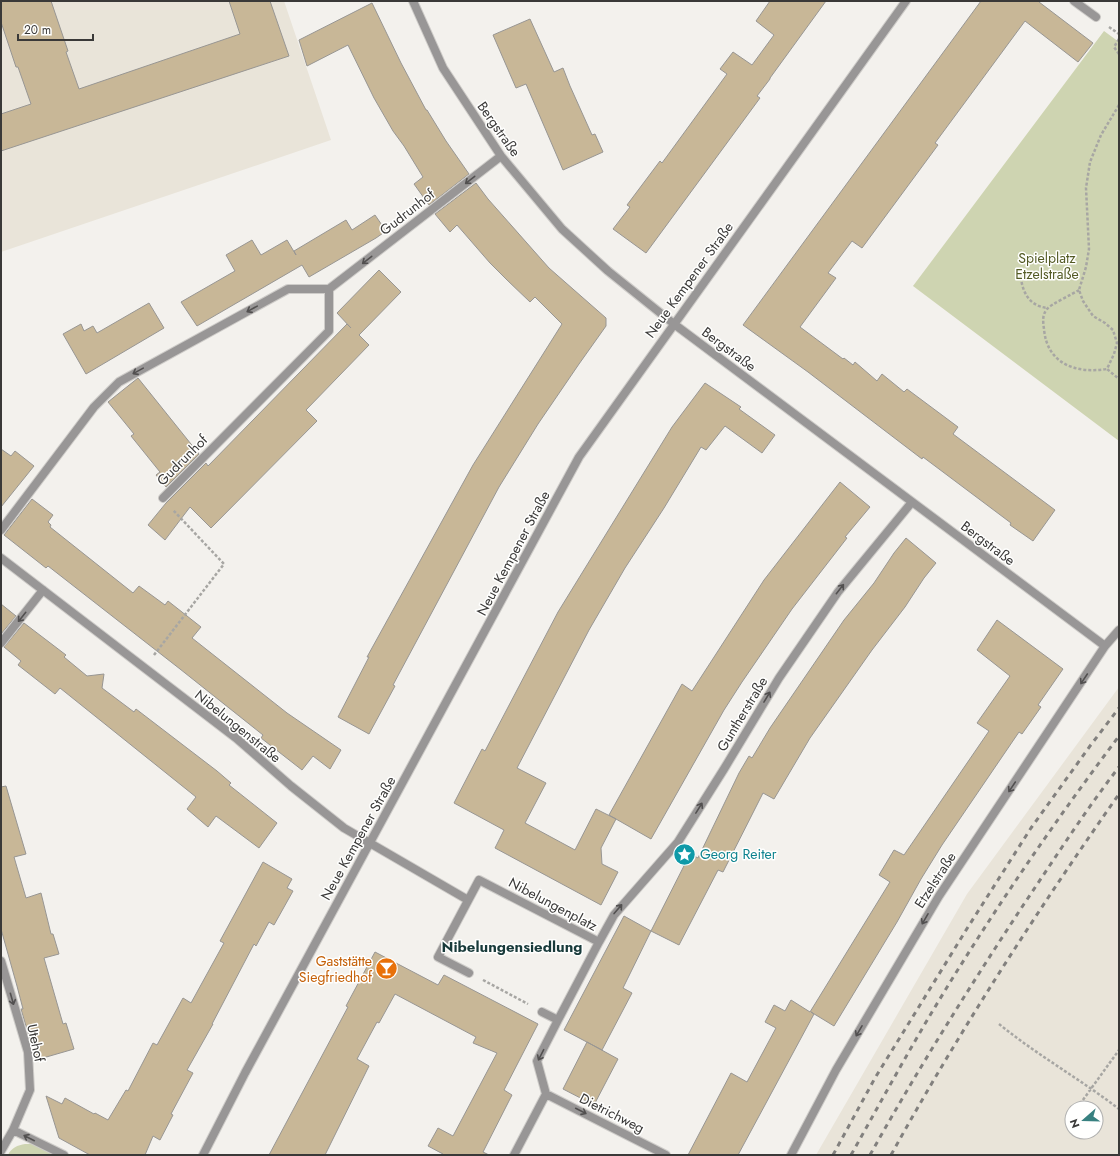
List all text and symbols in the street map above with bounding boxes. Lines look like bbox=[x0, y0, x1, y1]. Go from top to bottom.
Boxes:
scale bar bbox=[18, 16, 93, 42]
text: 20 m bbox=[24, 21, 51, 39]
street label: Bergstraße bbox=[473, 97, 525, 161]
one-way arrow bbox=[464, 176, 475, 184]
street label: Gudrunhof bbox=[375, 184, 439, 240]
street label: Neue Kempener Straße bbox=[640, 218, 738, 342]
park label: Spielplatz Etzelstraße bbox=[1015, 248, 1079, 284]
one-way arrow bbox=[362, 255, 373, 264]
one-way arrow bbox=[246, 305, 258, 313]
street label: Bergstraße bbox=[698, 322, 760, 376]
one-way arrow bbox=[132, 368, 144, 375]
street label: Gudrunhof bbox=[152, 429, 213, 490]
street label: Neue Kempener Straße bbox=[472, 487, 554, 619]
street label: Bergstraße bbox=[957, 516, 1019, 570]
one-way arrow bbox=[836, 584, 845, 595]
one-way arrow bbox=[18, 611, 26, 622]
street label: Guntherstraße bbox=[712, 673, 772, 755]
one-way arrow bbox=[1080, 673, 1088, 684]
street label: Nibelungenstraße bbox=[191, 685, 285, 767]
one-way arrow bbox=[764, 691, 772, 703]
street label: Neue Kempener Straße bbox=[316, 772, 400, 904]
one-way arrow bbox=[1008, 781, 1016, 792]
one-way arrow bbox=[696, 802, 704, 814]
place icon: Georg Reiter bbox=[671, 841, 697, 867]
place label: Georg Reiter bbox=[700, 844, 777, 864]
street label: Etzelstraße bbox=[909, 848, 961, 912]
street label: Nibelungenplatz bbox=[505, 872, 601, 936]
one-way arrow bbox=[614, 904, 623, 914]
one-way arrow bbox=[921, 913, 929, 925]
district label: Nibelungensiedlung bbox=[442, 936, 582, 958]
place label: Gaststätte Siegfriedhof bbox=[299, 951, 373, 987]
bar icon: Gaststätte Siegfriedhof bbox=[374, 956, 400, 982]
one-way arrow bbox=[9, 992, 16, 1005]
street label: Utehof bbox=[22, 1022, 50, 1065]
one-way arrow bbox=[855, 1025, 863, 1037]
one-way arrow bbox=[537, 1048, 544, 1060]
street label: Dietrichweg bbox=[576, 1088, 648, 1138]
north arrow bbox=[1064, 1100, 1104, 1140]
one-way arrow bbox=[575, 1108, 587, 1116]
text: N bbox=[1066, 1117, 1084, 1130]
one-way arrow bbox=[23, 1133, 35, 1141]

